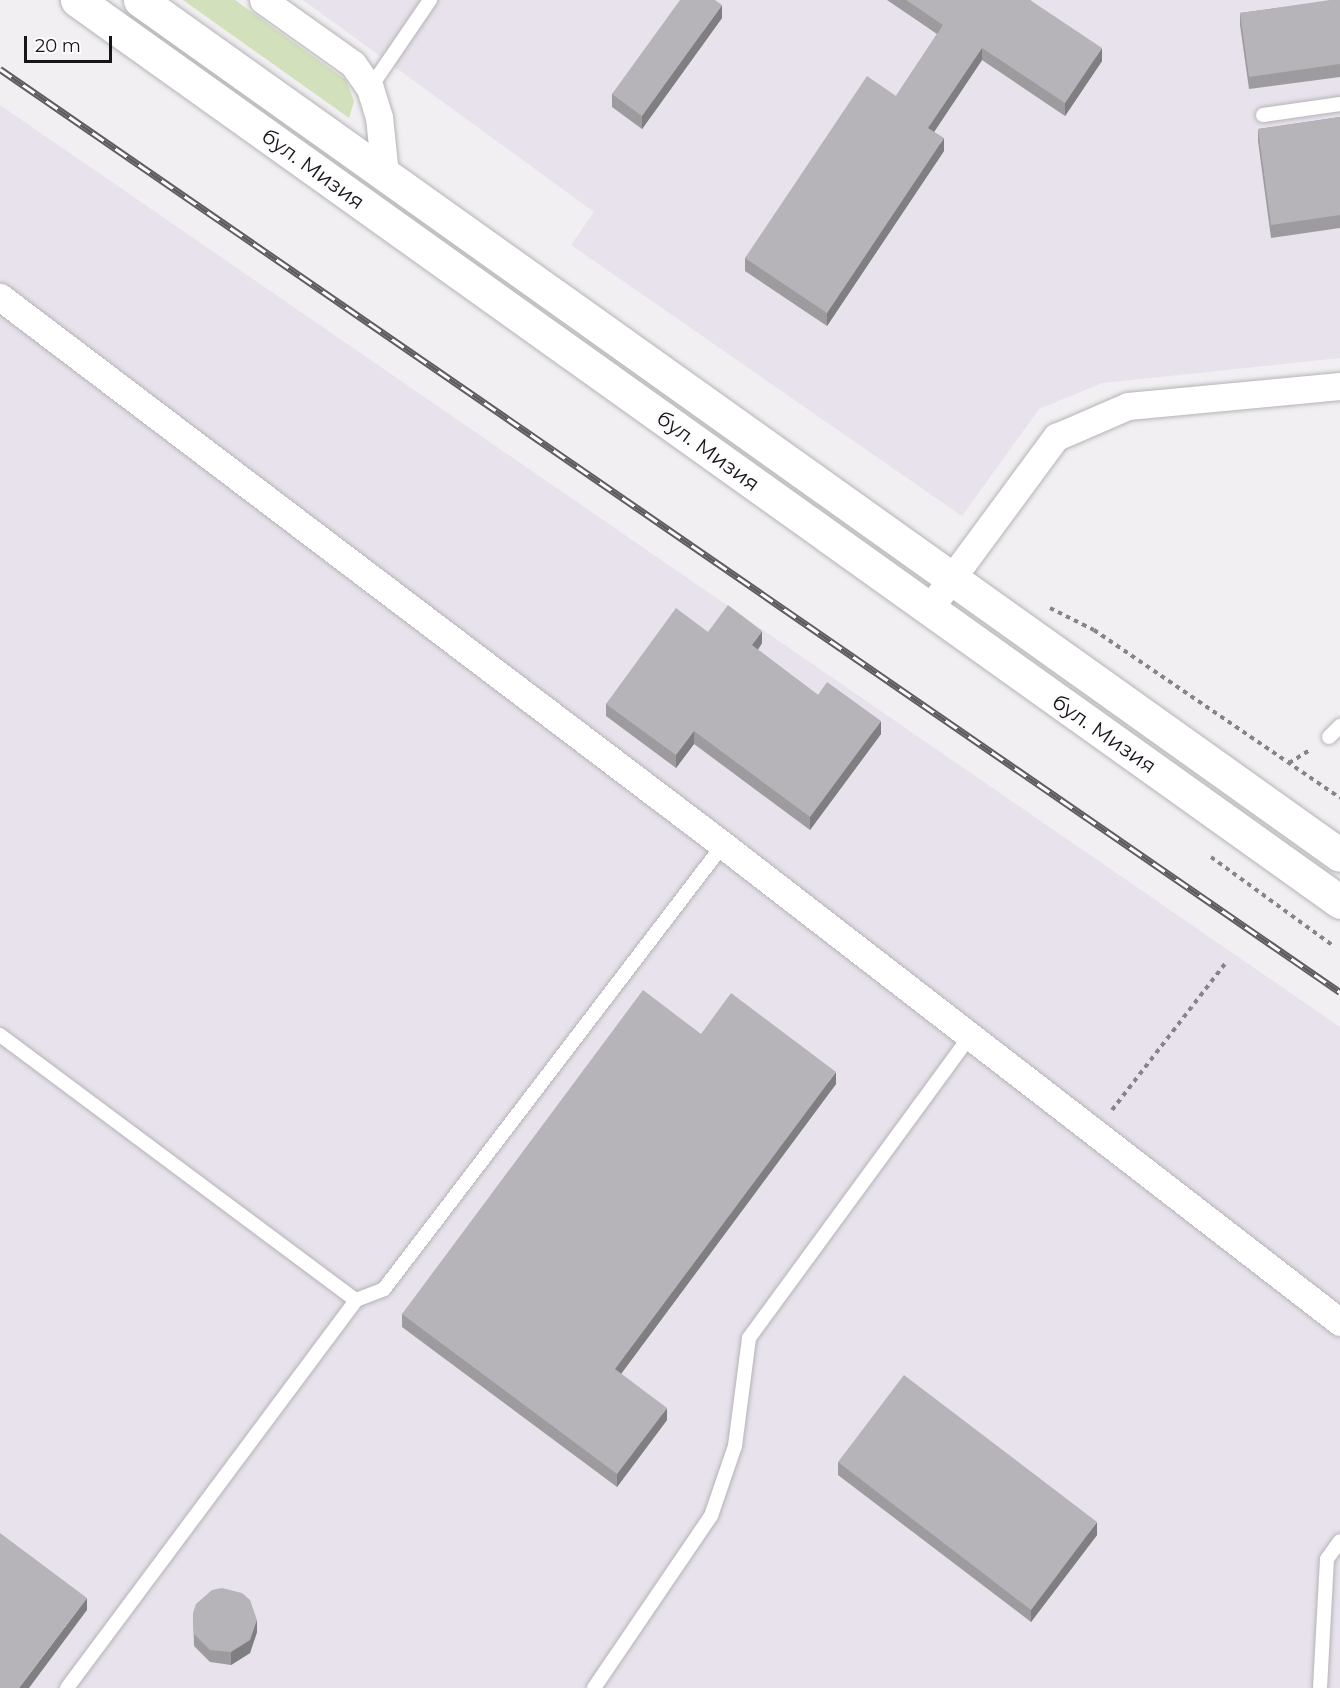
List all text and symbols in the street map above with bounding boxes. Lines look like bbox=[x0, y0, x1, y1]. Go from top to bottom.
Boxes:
scale bar bbox=[27, 24, 116, 62]
text: 20 m bbox=[35, 35, 81, 57]
street label: бул. Мизия bbox=[257, 123, 369, 215]
street label: бул. Мизия bbox=[652, 405, 764, 497]
street label: бул. Мизия bbox=[1047, 689, 1161, 779]

